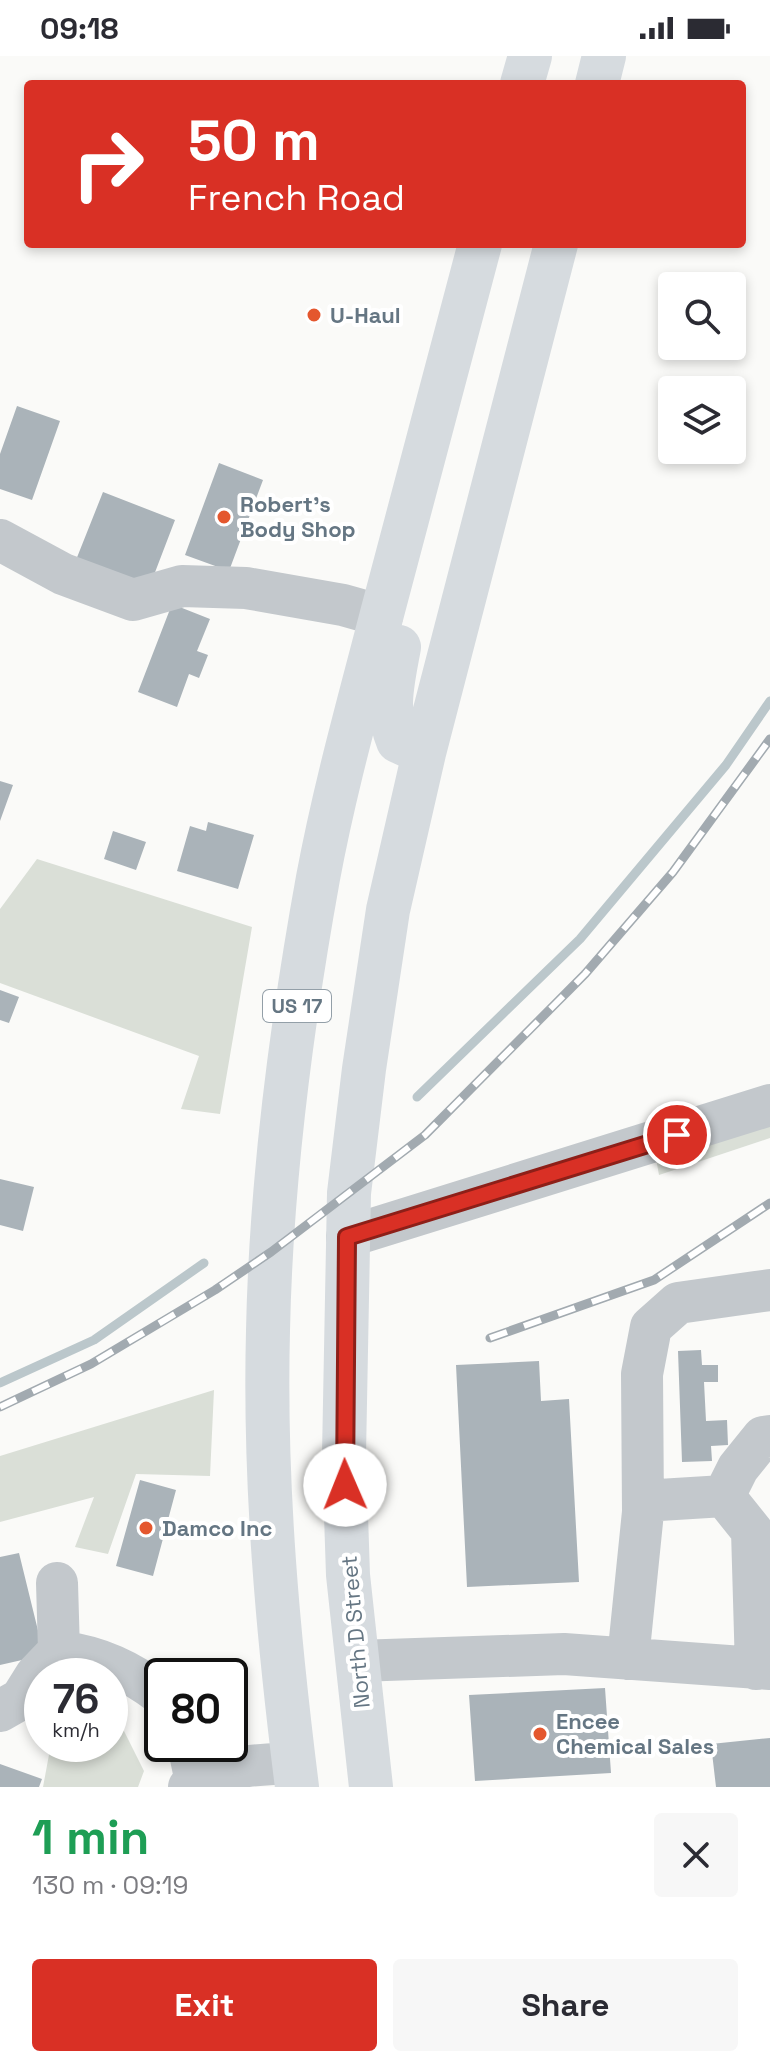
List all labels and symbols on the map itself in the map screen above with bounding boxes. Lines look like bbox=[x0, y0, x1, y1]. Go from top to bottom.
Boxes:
place label: U-Haul bbox=[330, 301, 401, 329]
marker: U-Haul bbox=[305, 306, 323, 324]
place label: Robert's Body Shop bbox=[240, 490, 356, 543]
marker: Robert's Body Shop bbox=[215, 508, 233, 526]
road number: US 17 bbox=[263, 990, 331, 1022]
pin bbox=[643, 1101, 711, 1169]
position arrow bbox=[303, 1443, 387, 1527]
place label: Damco Inc bbox=[162, 1514, 272, 1542]
marker: Damco Inc bbox=[137, 1519, 155, 1537]
street label: North D Street bbox=[334, 1554, 376, 1710]
speed limit sign: 80 bbox=[144, 1658, 248, 1762]
place label: Encee Chemical Sales bbox=[556, 1707, 714, 1760]
marker: Encee Chemical Sales bbox=[531, 1725, 549, 1743]

